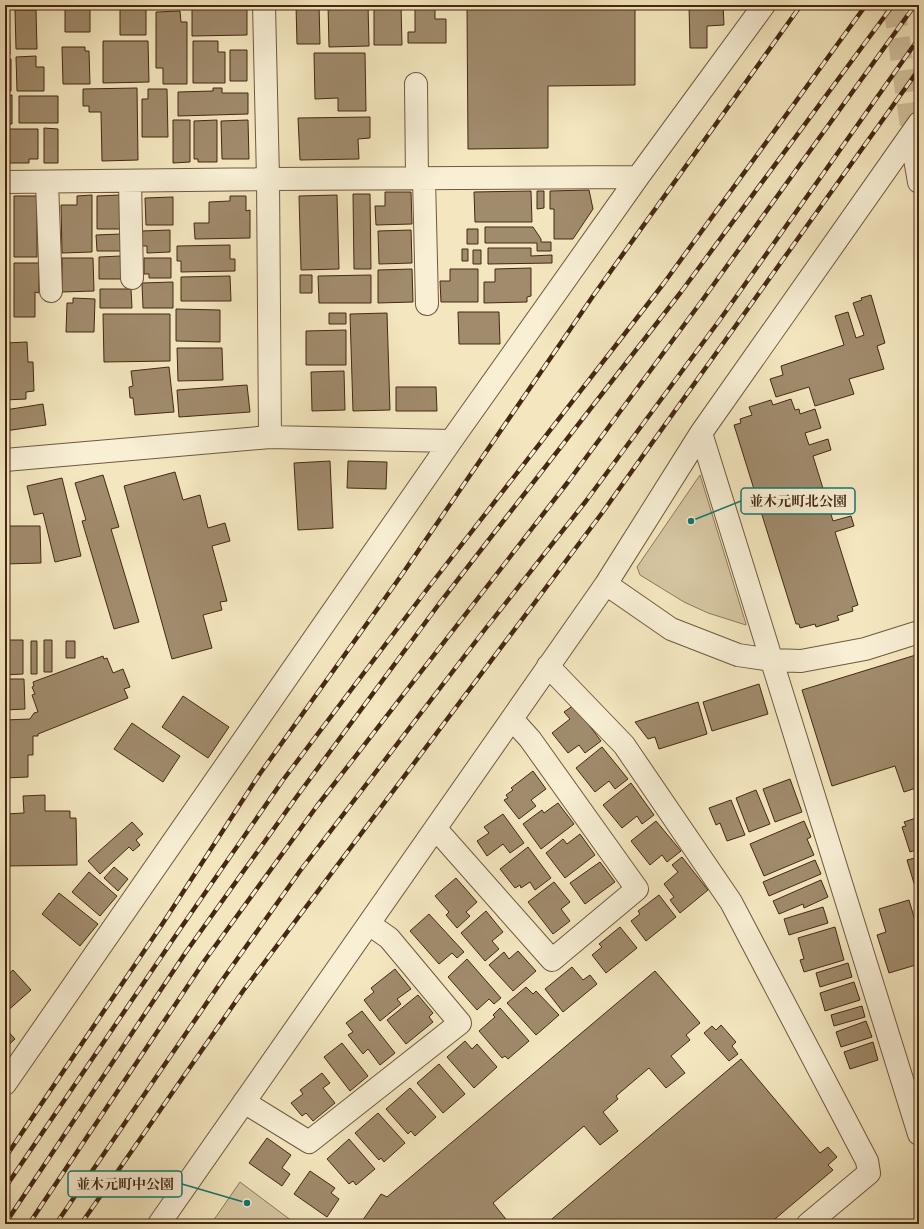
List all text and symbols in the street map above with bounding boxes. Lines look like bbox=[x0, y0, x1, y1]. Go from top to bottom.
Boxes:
callout: 並木元町北公園 bbox=[741, 488, 855, 514]
text: 並木元町北公園 bbox=[749, 492, 847, 511]
callout: 並木元町中公園 bbox=[68, 1171, 182, 1197]
text: 並木元町中公園 bbox=[76, 1175, 174, 1194]

